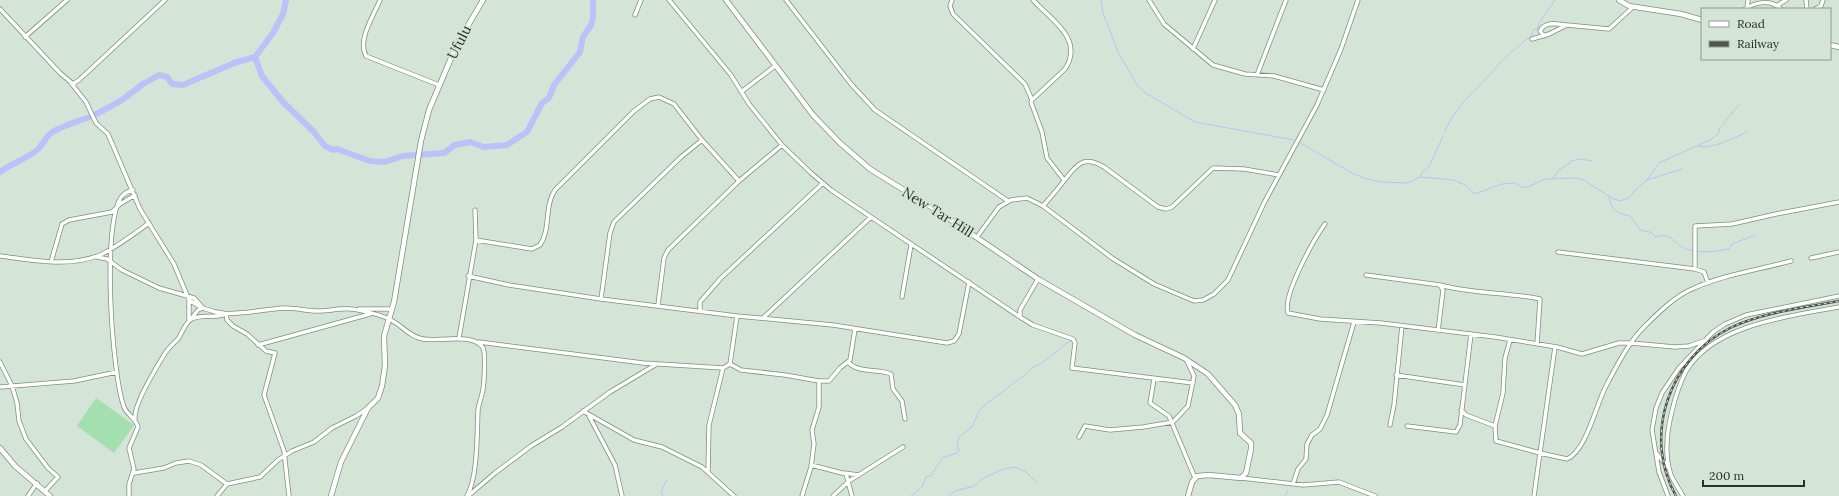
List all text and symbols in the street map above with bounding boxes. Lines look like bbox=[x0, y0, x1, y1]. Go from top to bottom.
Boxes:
legend bbox=[1701, 8, 1831, 60]
text: Road bbox=[1737, 16, 1765, 31]
street label: Ufulu bbox=[443, 22, 475, 62]
text: Railway bbox=[1737, 36, 1780, 51]
street label: New Tar Hill bbox=[899, 183, 977, 241]
scale bar bbox=[1703, 462, 1804, 488]
text: 200 m bbox=[1709, 468, 1745, 483]

